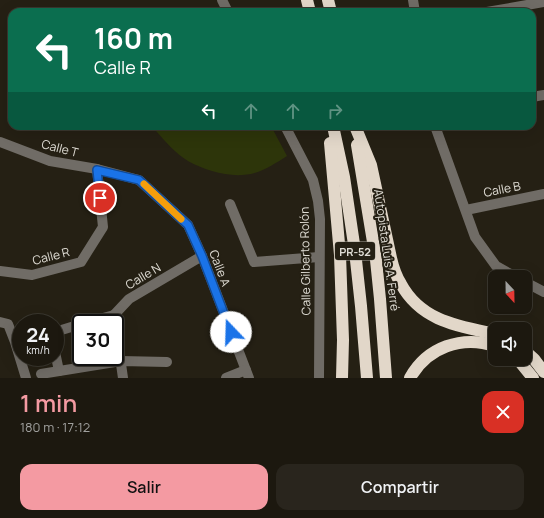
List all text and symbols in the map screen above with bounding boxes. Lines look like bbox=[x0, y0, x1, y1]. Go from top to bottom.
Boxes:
text: 160 m bbox=[94, 19, 173, 57]
icon: left bbox=[28, 24, 80, 76]
text: Calle R bbox=[94, 55, 151, 79]
icon: left bbox=[198, 100, 220, 122]
icon: ahead bbox=[240, 100, 262, 122]
icon: ahead bbox=[282, 100, 304, 122]
icon: right bbox=[324, 100, 346, 122]
street label: Calle T bbox=[40, 135, 81, 161]
street label: Calle B bbox=[482, 177, 522, 201]
pin bbox=[83, 181, 117, 215]
icon: arrive bbox=[89, 187, 111, 209]
street label: Autopista Luis A. Ferré bbox=[370, 188, 404, 312]
street label: Calle Gilberto Rolón bbox=[296, 207, 314, 315]
road number: PR-52 bbox=[335, 242, 375, 260]
street label: Calle R bbox=[31, 243, 72, 269]
street label: Calle A bbox=[205, 247, 235, 289]
street label: Calle N bbox=[122, 259, 164, 293]
north arrow bbox=[488, 270, 532, 314]
map controls bbox=[488, 270, 532, 366]
position arrow bbox=[210, 311, 252, 353]
speed limit sign: 30 bbox=[72, 314, 124, 366]
text: 24 bbox=[26, 321, 50, 348]
button: sound bbox=[488, 322, 532, 366]
text: km/h bbox=[26, 343, 50, 357]
text: 1 min bbox=[20, 386, 77, 419]
button: close bbox=[482, 391, 524, 433]
text: 180 m · 17:12 bbox=[20, 418, 90, 436]
button: Salir bbox=[20, 464, 268, 510]
button: Compartir bbox=[276, 464, 524, 510]

